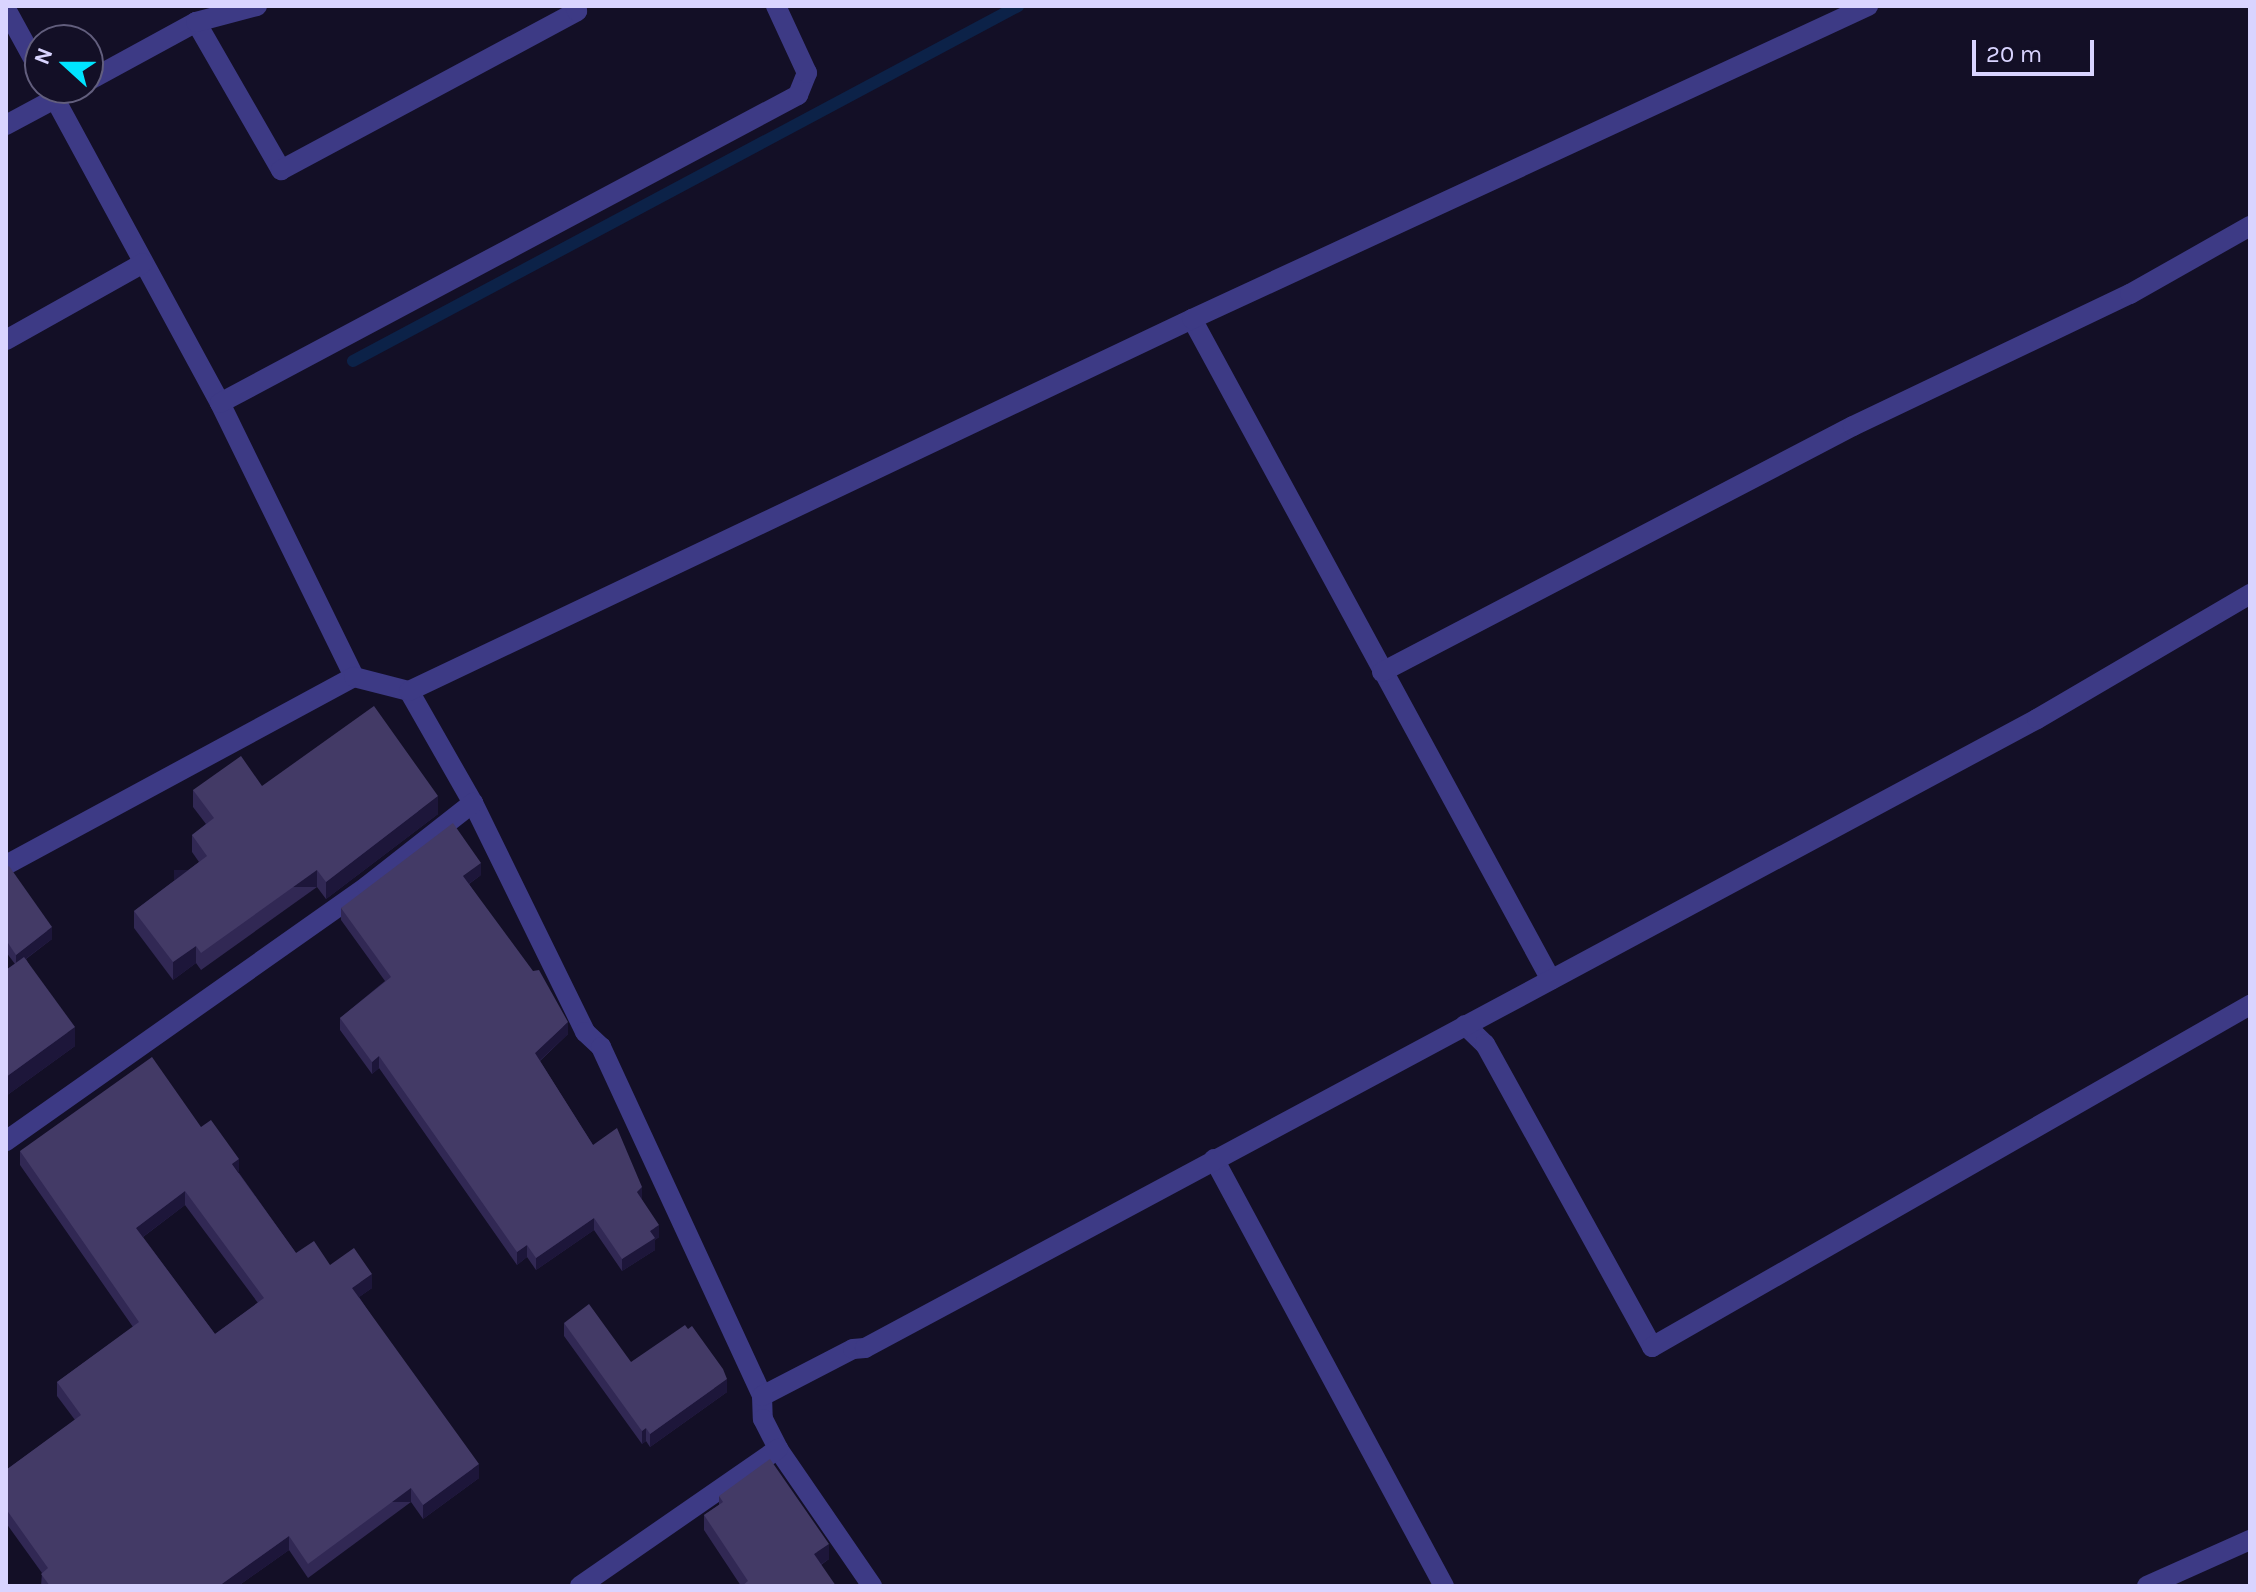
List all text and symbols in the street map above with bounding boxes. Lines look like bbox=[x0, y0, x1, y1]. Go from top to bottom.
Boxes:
north arrow bbox=[24, 24, 104, 104]
scale bar bbox=[1976, 24, 2098, 74]
text: 20 m bbox=[1986, 40, 2042, 68]
text: N bbox=[28, 44, 58, 68]

